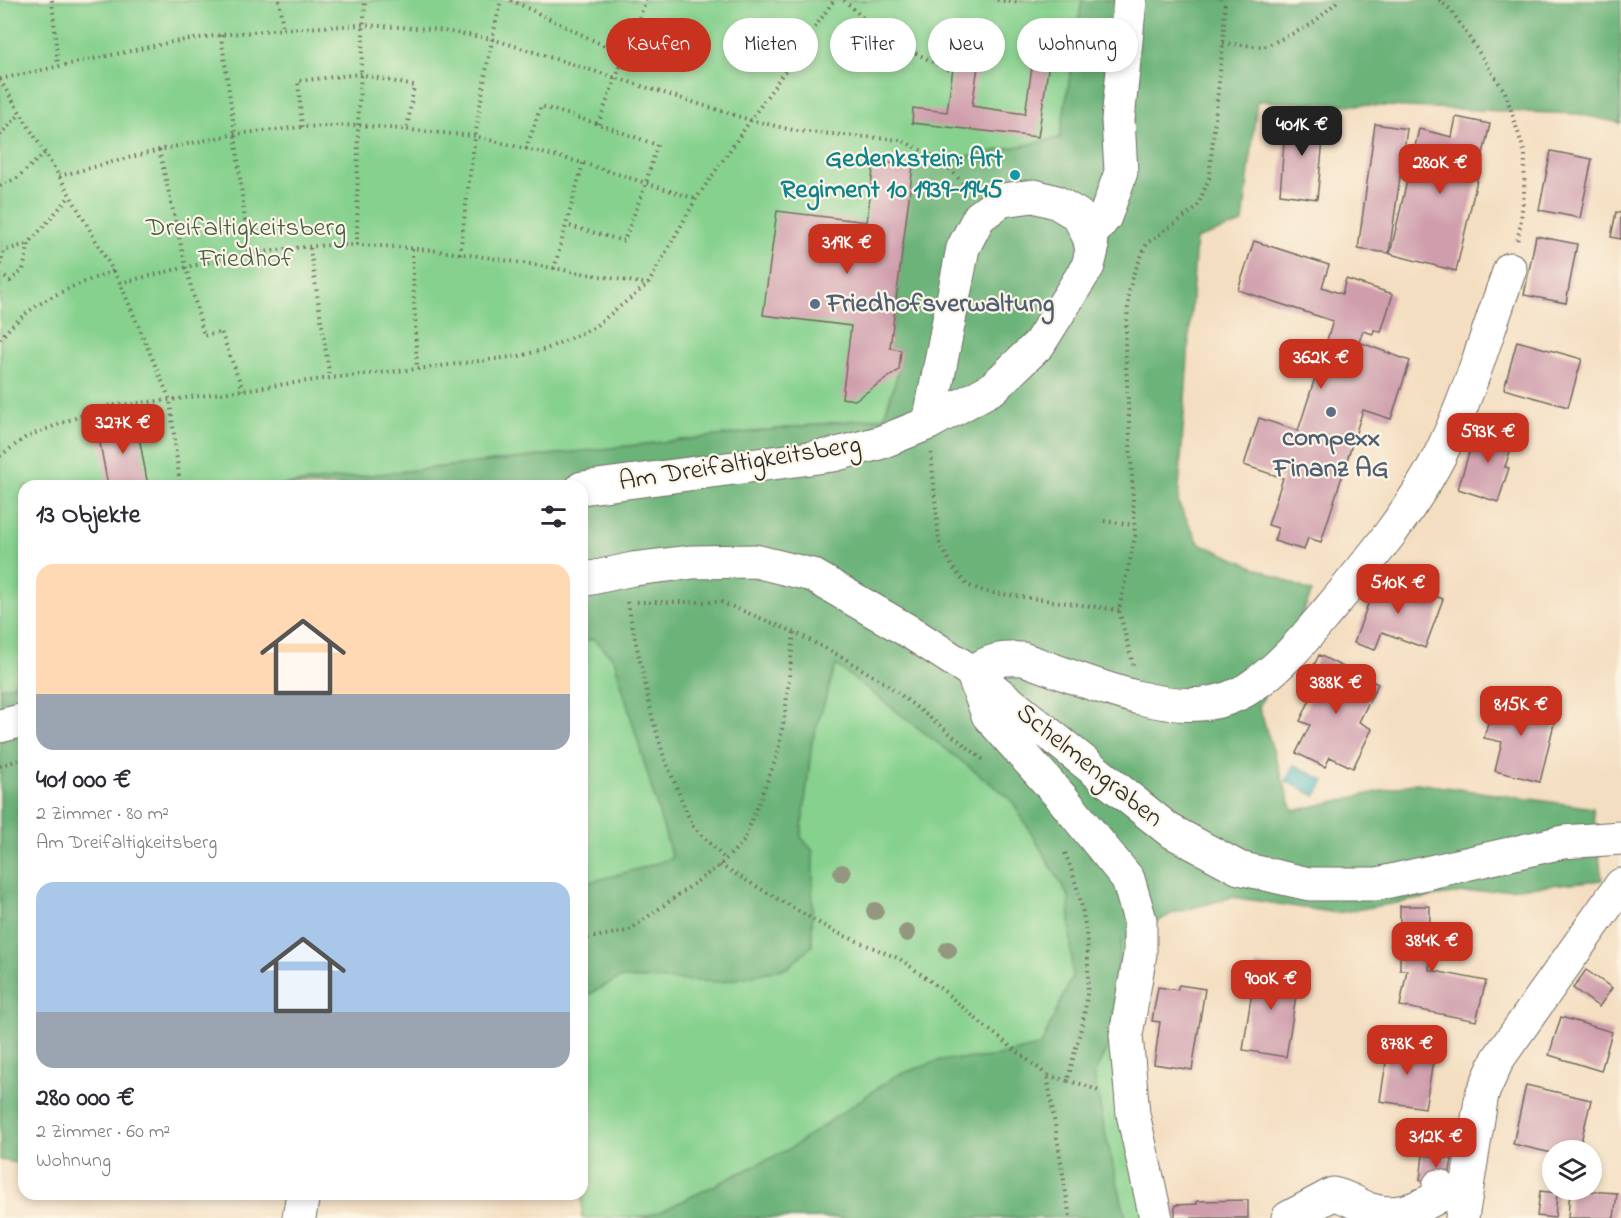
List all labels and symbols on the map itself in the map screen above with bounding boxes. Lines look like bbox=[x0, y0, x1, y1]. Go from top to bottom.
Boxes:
pin: 401K € bbox=[1253, 106, 1351, 157]
place label: Gedenkstein: Art Regiment 10 1939-1945 bbox=[780, 140, 1004, 211]
pin: 280K € bbox=[1391, 144, 1489, 195]
marker: Gedenkstein: Art Regiment 10 1939-1945 bbox=[1008, 168, 1022, 182]
park label: Dreifaltigkeitsberg Friedhof bbox=[145, 209, 346, 279]
pin: 319K € bbox=[798, 224, 896, 275]
place label: Friedhofsverwaltung bbox=[825, 285, 1054, 325]
marker: Friedhofsverwaltung bbox=[808, 297, 822, 311]
pin: 362K € bbox=[1272, 339, 1370, 390]
pin: 327K € bbox=[74, 404, 172, 455]
marker: compexx Finanz AG bbox=[1324, 405, 1338, 419]
pin: 593K € bbox=[1439, 413, 1537, 464]
place label: compexx Finanz AG bbox=[1271, 419, 1389, 489]
street label: Am Dreifaltigkeitsberg bbox=[616, 426, 864, 502]
pin: 510K € bbox=[1349, 564, 1447, 615]
pin: 388K € bbox=[1287, 664, 1385, 715]
pin: 815K € bbox=[1472, 686, 1570, 737]
street label: Schelmengraben bbox=[1007, 694, 1171, 838]
pin: 384K € bbox=[1383, 922, 1481, 973]
pin: 900K € bbox=[1222, 960, 1320, 1011]
pin: 878K € bbox=[1358, 1025, 1456, 1076]
pin: 312K € bbox=[1387, 1118, 1485, 1169]

